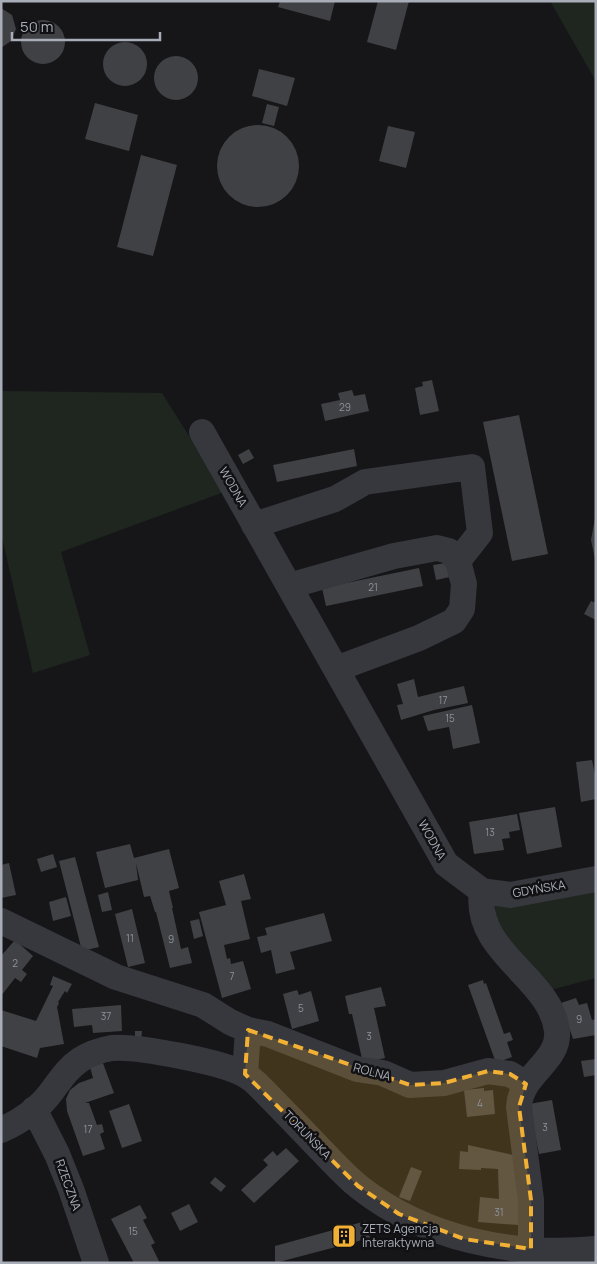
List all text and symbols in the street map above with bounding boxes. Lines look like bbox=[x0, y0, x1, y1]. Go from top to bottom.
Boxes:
scale bar bbox=[12, 10, 160, 42]
text: 50 m bbox=[20, 16, 54, 37]
house number: 29 bbox=[339, 400, 351, 414]
street label: WODNA bbox=[215, 464, 252, 510]
house number: 21 bbox=[368, 580, 378, 594]
house number: 17 bbox=[439, 693, 447, 707]
house number: 15 bbox=[445, 711, 455, 725]
street label: WODNA bbox=[414, 817, 451, 863]
house number: 13 bbox=[485, 825, 495, 839]
street label: GDYŃSKA bbox=[511, 875, 567, 901]
house number: 11 bbox=[126, 931, 134, 945]
house number: 9 bbox=[168, 932, 174, 946]
house number: 2 bbox=[12, 956, 18, 970]
house number: 7 bbox=[229, 969, 235, 983]
house number: 5 bbox=[298, 1001, 304, 1015]
house number: 37 bbox=[101, 1009, 111, 1023]
house number: 9 bbox=[576, 1012, 582, 1026]
house number: 3 bbox=[366, 1029, 372, 1043]
street label: ROLNA bbox=[351, 1058, 393, 1085]
house number: 4 bbox=[477, 1096, 483, 1110]
street label: TORUŃSKA bbox=[280, 1106, 335, 1163]
house number: 3 bbox=[542, 1120, 548, 1134]
house number: 17 bbox=[84, 1122, 92, 1136]
street label: RZECZNA bbox=[51, 1157, 86, 1213]
house number: 31 bbox=[494, 1205, 504, 1219]
place label: ZETS Agencja Interaktywna bbox=[362, 1220, 438, 1251]
building icon: ZETS Agencja Interaktywna bbox=[331, 1223, 357, 1249]
house number: 15 bbox=[128, 1224, 138, 1238]

